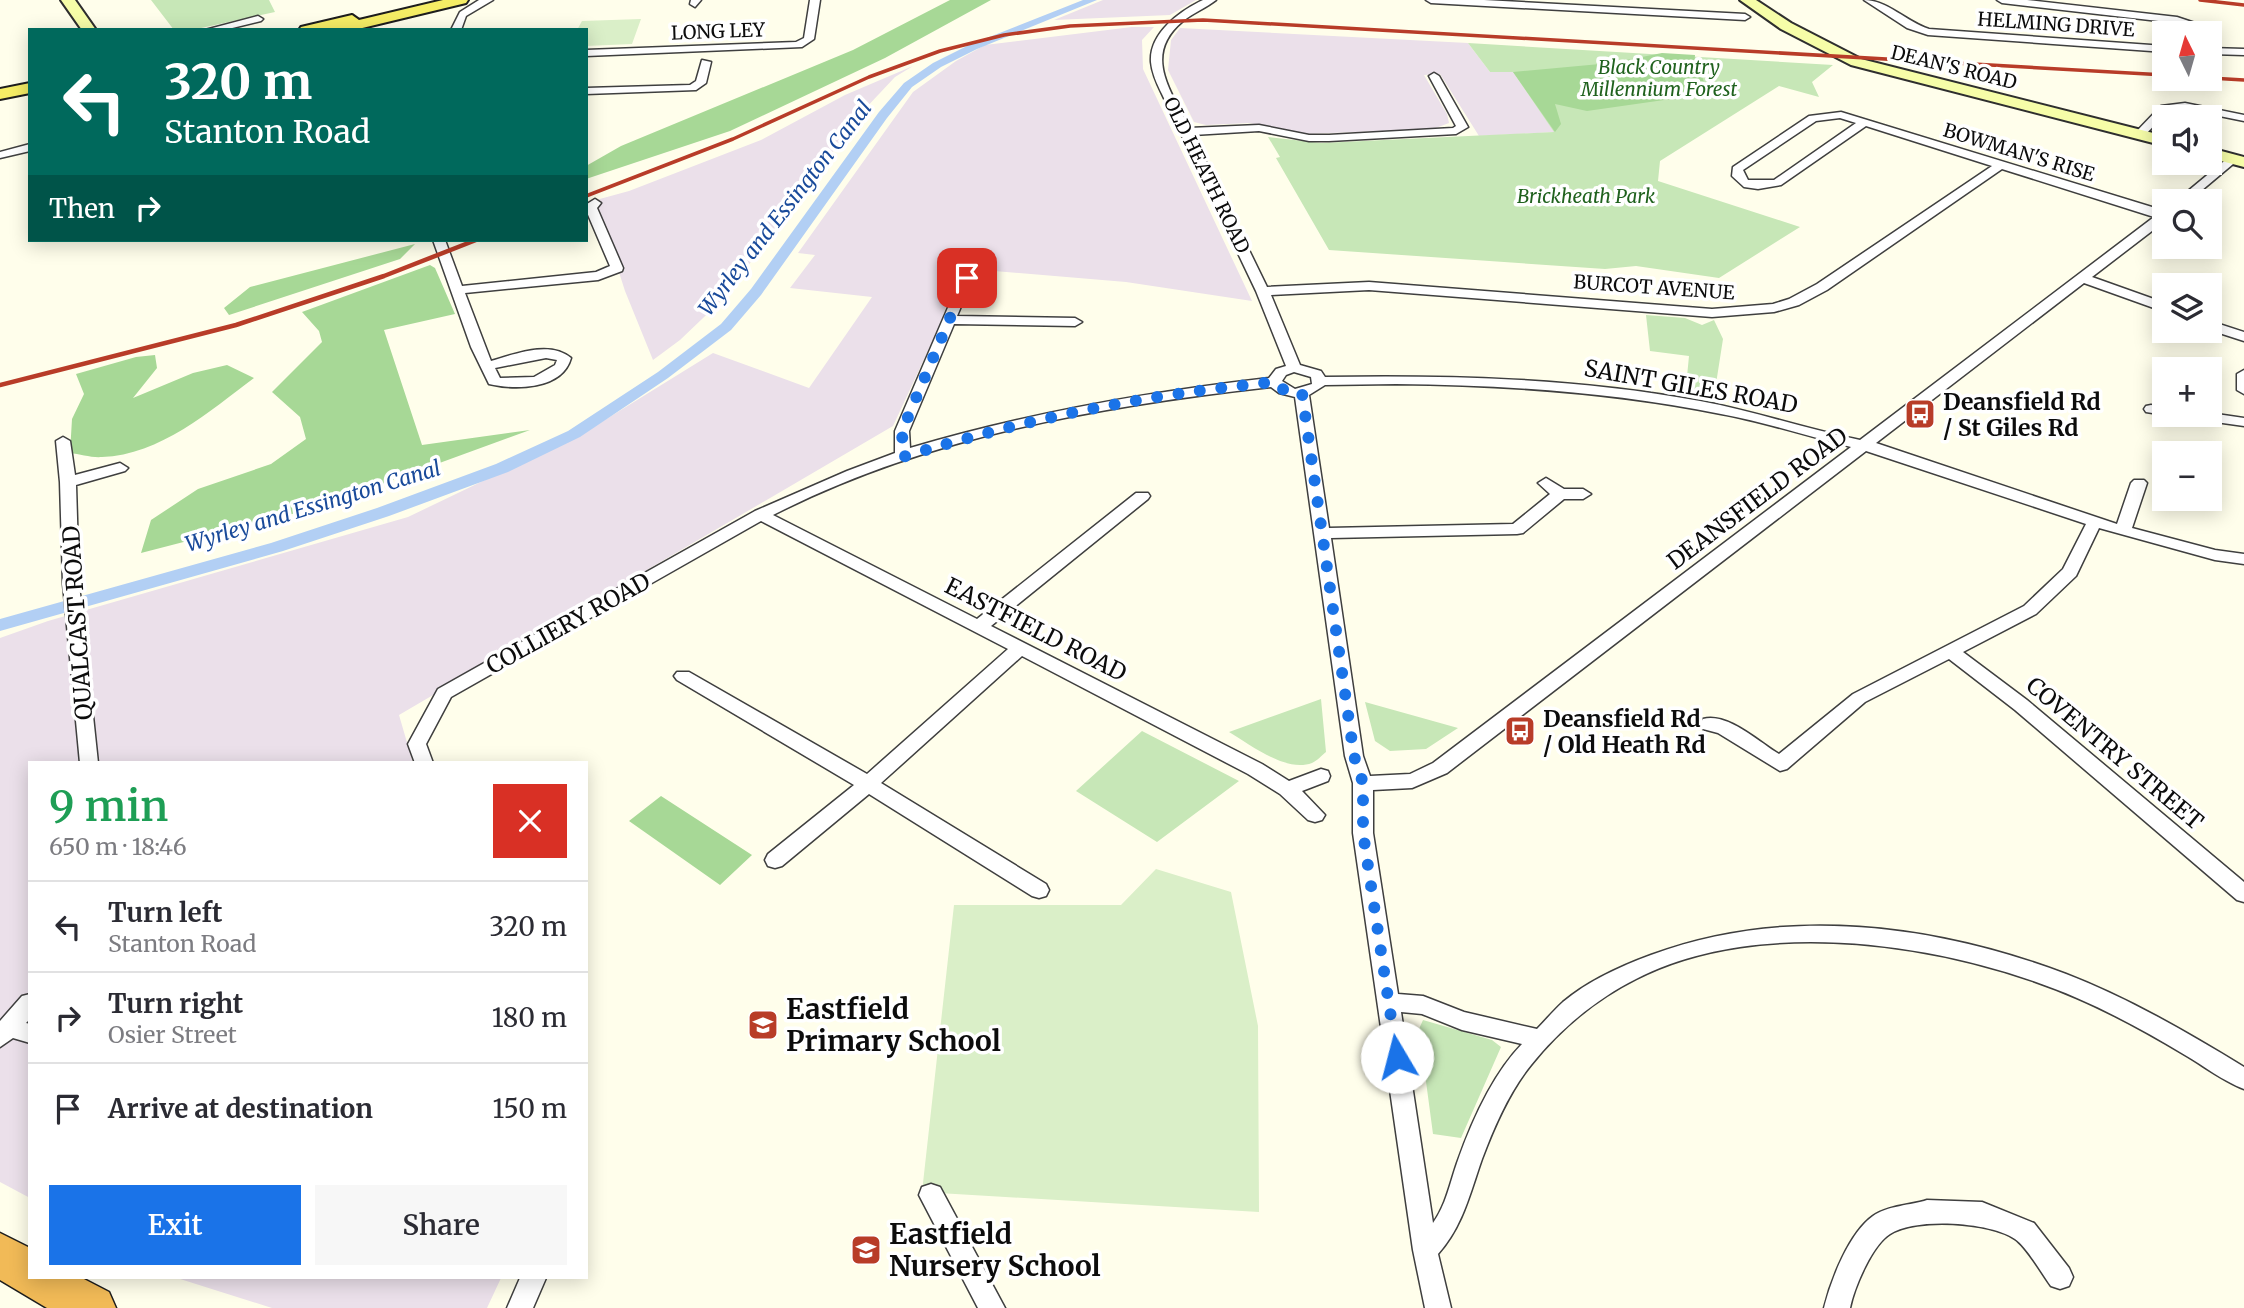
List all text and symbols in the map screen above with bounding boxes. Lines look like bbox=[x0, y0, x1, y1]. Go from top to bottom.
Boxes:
street label: HELMING DRIVE bbox=[1977, 7, 2135, 41]
street label: LONG LEY bbox=[671, 17, 766, 45]
north arrow bbox=[2152, 21, 2222, 91]
map controls bbox=[2152, 21, 2222, 511]
street label: DEAN'S ROAD bbox=[1888, 40, 2020, 94]
text: 320 m bbox=[164, 51, 312, 112]
park label: Black Country Millennium Forest bbox=[1580, 55, 1738, 101]
icon: left bbox=[49, 56, 140, 147]
street label: OLD HEATH ROAD bbox=[1159, 93, 1255, 257]
water label: Wyrley and Essington Canal bbox=[693, 95, 877, 321]
button: sound bbox=[2152, 105, 2222, 175]
text: Stanton Road bbox=[164, 112, 370, 152]
street label: BOWMAN'S RISE bbox=[1940, 118, 2098, 186]
park label: Brickheath Park bbox=[1517, 184, 1656, 208]
icon: right bbox=[129, 189, 167, 227]
button: search bbox=[2152, 189, 2222, 259]
text: Then bbox=[49, 192, 115, 225]
pin bbox=[937, 248, 997, 308]
icon: arrive bbox=[948, 259, 986, 297]
street label: BURCOT AVENUE bbox=[1573, 269, 1735, 305]
button: layers bbox=[2152, 273, 2222, 343]
street label: SAINT GILES ROAD bbox=[1582, 353, 1800, 419]
button: + bbox=[2152, 357, 2222, 427]
place label: Deansfield Rd / St Giles Rd bbox=[1943, 387, 2101, 442]
bus stop icon: Deansfield Rd / St Giles Rd bbox=[1903, 397, 1937, 431]
street label: DEANSFIELD ROAD bbox=[1661, 421, 1853, 575]
button: − bbox=[2152, 441, 2222, 511]
water label: Wyrley and Essington Canal bbox=[182, 454, 444, 558]
street label: QUALCAST ROAD bbox=[56, 525, 98, 721]
street label: COLLIERY ROAD bbox=[481, 566, 655, 680]
street label: EASTFIELD ROAD bbox=[940, 571, 1132, 687]
street label: COVENTRY STREET bbox=[2021, 670, 2209, 836]
place label: Deansfield Rd / Old Heath Rd bbox=[1543, 704, 1706, 759]
bus stop icon: Deansfield Rd / Old Heath Rd bbox=[1503, 714, 1537, 748]
text: 9 min bbox=[49, 780, 168, 832]
button: close bbox=[493, 784, 567, 858]
text: 650 m · 18:46 bbox=[49, 832, 187, 861]
text: Turn left bbox=[108, 896, 222, 929]
icon: left bbox=[49, 908, 87, 946]
text: 320 m bbox=[489, 910, 567, 943]
text: Stanton Road bbox=[108, 929, 256, 958]
text: Turn right bbox=[108, 987, 243, 1020]
place label: Eastfield Primary School bbox=[786, 991, 1001, 1059]
icon: right bbox=[49, 999, 87, 1037]
text: 180 m bbox=[492, 1001, 567, 1034]
school or university icon: Eastfield Primary School bbox=[746, 1008, 780, 1042]
text: Osier Street bbox=[108, 1020, 237, 1049]
position arrow bbox=[1360, 1020, 1434, 1094]
icon: arrive bbox=[49, 1090, 87, 1128]
text: Arrive at destination bbox=[108, 1092, 373, 1125]
text: 150 m bbox=[493, 1092, 567, 1125]
button: Exit bbox=[49, 1185, 301, 1265]
button: Share bbox=[315, 1185, 567, 1265]
place label: Eastfield Nursery School bbox=[889, 1216, 1101, 1284]
school or university icon: Eastfield Nursery School bbox=[849, 1233, 883, 1267]

